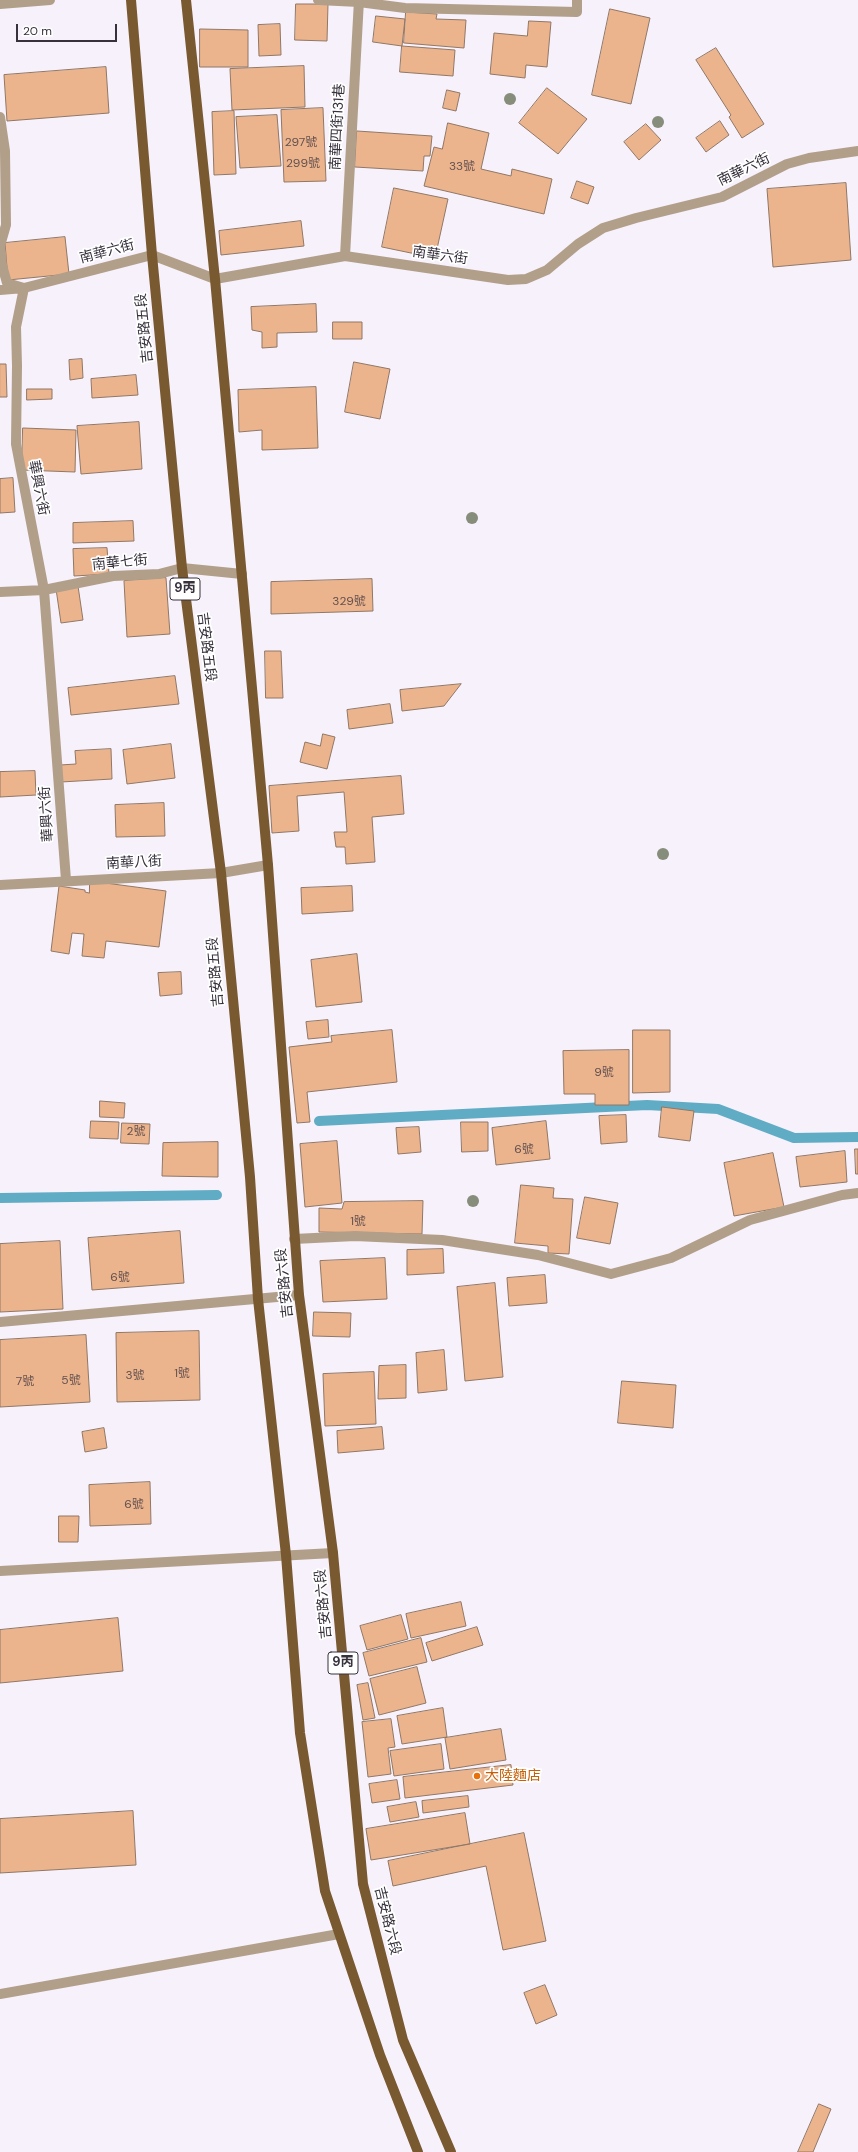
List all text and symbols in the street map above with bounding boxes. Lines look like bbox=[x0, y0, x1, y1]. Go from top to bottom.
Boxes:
scale bar bbox=[18, 16, 119, 42]
text: 20 m bbox=[23, 23, 52, 39]
street label: 南華四街131巷 bbox=[327, 83, 349, 171]
house number: 297號 bbox=[285, 136, 317, 150]
street label: 南華六街 bbox=[715, 150, 773, 190]
house number: 299號 bbox=[286, 157, 320, 171]
house number: 33號 bbox=[449, 160, 475, 174]
street label: 南華六街 bbox=[78, 237, 136, 267]
street label: 南華六街 bbox=[411, 244, 469, 268]
street label: 吉安路五段 bbox=[133, 292, 157, 364]
street label: 華興六街 bbox=[24, 459, 52, 517]
street label: 南華七街 bbox=[91, 552, 149, 574]
road number: 9丙 bbox=[170, 578, 200, 600]
house number: 329號 bbox=[332, 595, 366, 609]
street label: 吉安路五段 bbox=[193, 611, 219, 683]
street label: 華興六街 bbox=[37, 785, 57, 843]
street label: 南華八街 bbox=[106, 853, 162, 873]
street label: 吉安路五段 bbox=[205, 936, 227, 1008]
house number: 9號 bbox=[594, 1066, 614, 1080]
house number: 2號 bbox=[127, 1125, 145, 1139]
house number: 6號 bbox=[514, 1143, 534, 1157]
house number: 1號 bbox=[350, 1215, 366, 1229]
street label: 吉安路六段 bbox=[273, 1247, 297, 1319]
house number: 6號 bbox=[110, 1271, 130, 1285]
house number: 1號 bbox=[174, 1367, 190, 1381]
house number: 3號 bbox=[125, 1369, 145, 1383]
house number: 5號 bbox=[61, 1374, 81, 1388]
house number: 7號 bbox=[16, 1375, 34, 1389]
house number: 6號 bbox=[124, 1498, 144, 1512]
street label: 吉安路六段 bbox=[313, 1568, 335, 1640]
road number: 9丙 bbox=[328, 1652, 358, 1674]
place label: 大陸麵店 bbox=[485, 1768, 541, 1784]
marker: 大陸麵店 bbox=[472, 1771, 482, 1781]
street label: 吉安路六段 bbox=[370, 1885, 404, 1957]

